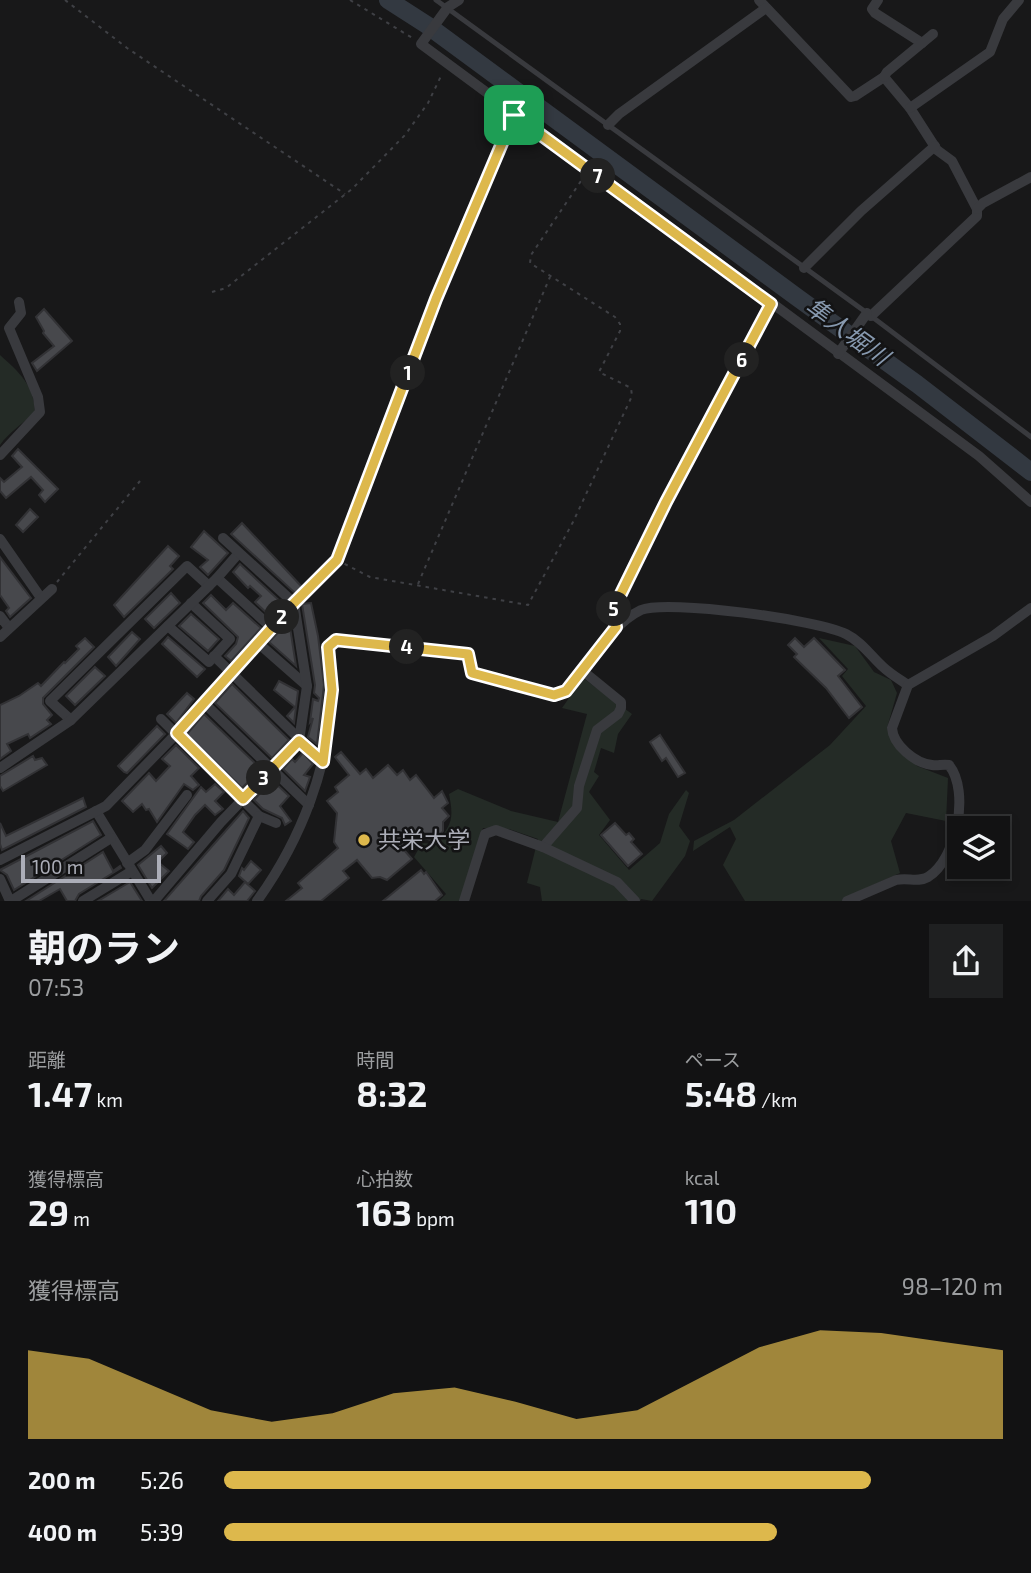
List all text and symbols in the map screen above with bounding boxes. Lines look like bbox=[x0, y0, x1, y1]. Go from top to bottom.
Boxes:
pin bbox=[484, 85, 544, 145]
icon: arrive bbox=[495, 96, 533, 134]
pin: 7 bbox=[580, 158, 616, 194]
text: 7 bbox=[592, 164, 603, 187]
water label: 隼人堀川 bbox=[801, 291, 898, 372]
pin: 6 bbox=[724, 342, 760, 378]
text: 6 bbox=[736, 348, 747, 371]
pin: 1 bbox=[390, 356, 426, 390]
text: 1 bbox=[403, 361, 412, 384]
pin: 5 bbox=[596, 592, 632, 626]
text: 5 bbox=[608, 597, 619, 620]
pin: 2 bbox=[264, 600, 300, 634]
text: 2 bbox=[276, 605, 287, 628]
pin: 4 bbox=[390, 630, 424, 664]
text: 4 bbox=[400, 635, 413, 658]
pin: 3 bbox=[246, 760, 282, 796]
text: 3 bbox=[258, 766, 269, 789]
map controls bbox=[947, 816, 1010, 879]
button: layers bbox=[947, 816, 1010, 879]
place label: 共栄大学 bbox=[378, 825, 470, 853]
marker: 共栄大学 bbox=[356, 832, 372, 848]
scale bar bbox=[21, 852, 161, 884]
text: 100 m bbox=[32, 855, 83, 878]
text: 朝のラン bbox=[28, 924, 180, 970]
button: share bbox=[929, 924, 1003, 998]
text: 07:53 bbox=[28, 973, 84, 1001]
text: 距離 bbox=[28, 1048, 66, 1071]
text: 時間 bbox=[356, 1048, 394, 1071]
text: ペース bbox=[685, 1048, 741, 1071]
text: 1.47 bbox=[28, 1072, 92, 1114]
text: 8:32 bbox=[356, 1072, 427, 1114]
text: 5:48 bbox=[685, 1072, 757, 1114]
text: km bbox=[92, 1088, 123, 1111]
text: /km bbox=[757, 1088, 797, 1111]
text: kcal bbox=[685, 1166, 719, 1189]
text: 獲得標高 bbox=[28, 1167, 104, 1190]
text: 心拍数 bbox=[356, 1167, 413, 1190]
text: 110 bbox=[685, 1189, 737, 1231]
text: 29 bbox=[28, 1191, 69, 1233]
text: 163 bbox=[356, 1191, 412, 1233]
text: m bbox=[69, 1207, 90, 1230]
text: bpm bbox=[412, 1207, 455, 1230]
text: 98–120 m bbox=[902, 1272, 1003, 1300]
text: 獲得標高 bbox=[28, 1276, 120, 1304]
text: 200 m bbox=[28, 1466, 96, 1494]
text: 5:26 bbox=[140, 1466, 184, 1494]
text: 400 m bbox=[28, 1518, 97, 1546]
text: 5:39 bbox=[140, 1518, 184, 1546]

